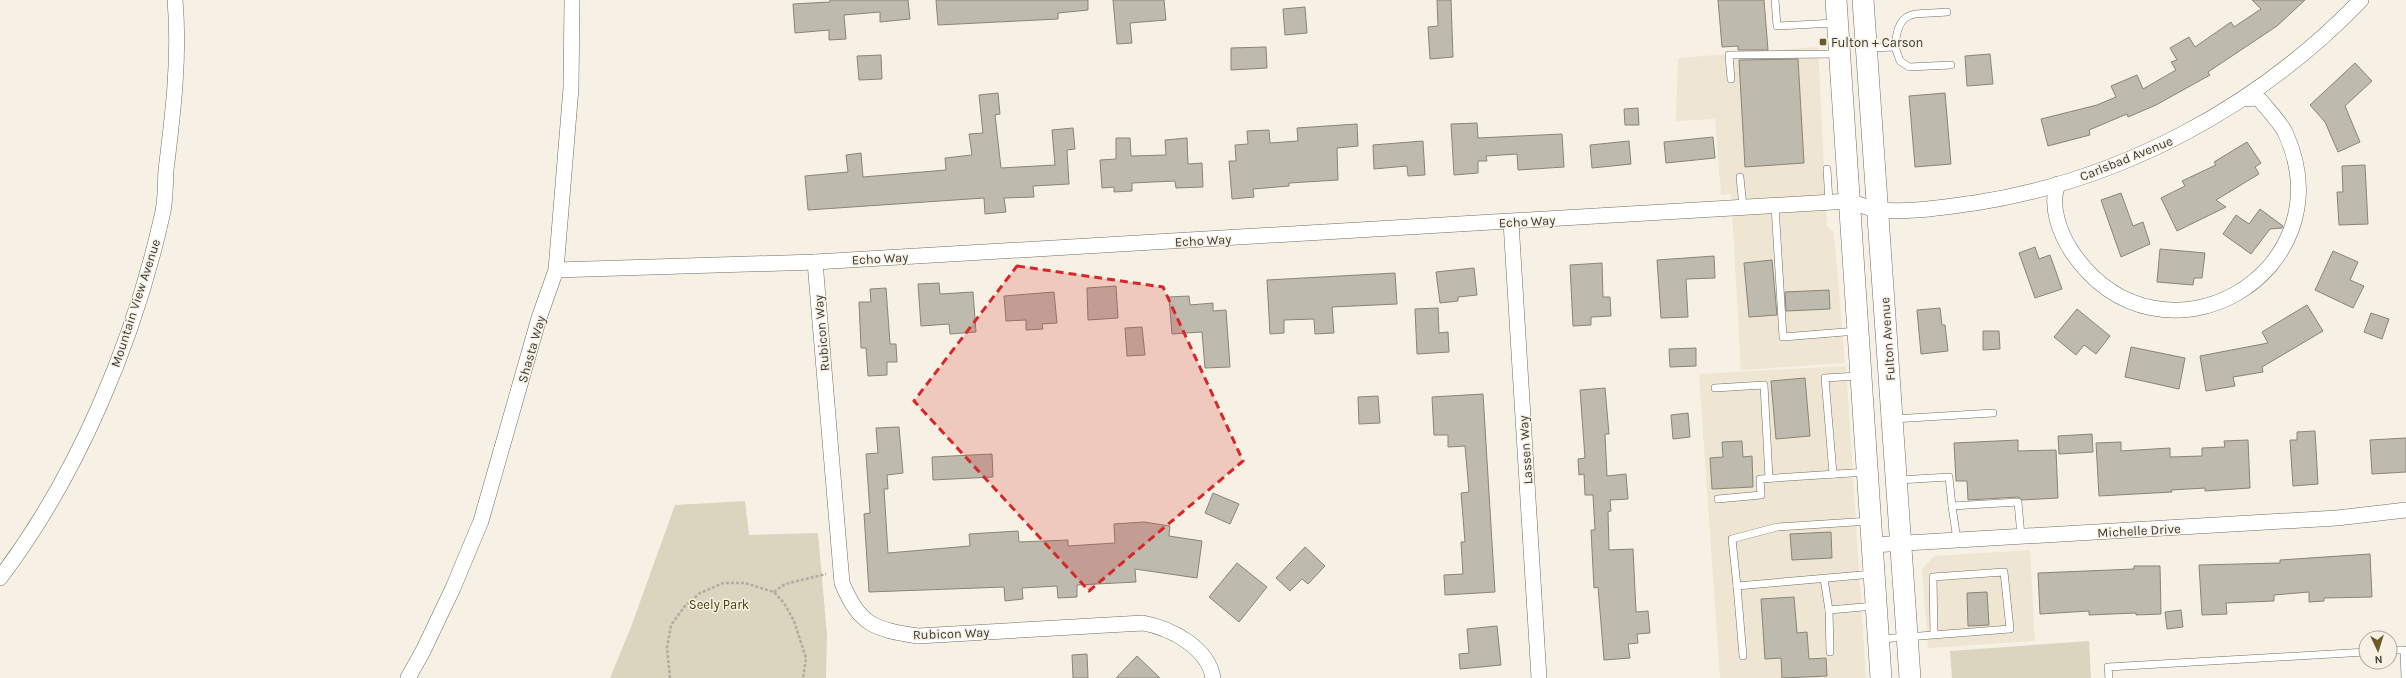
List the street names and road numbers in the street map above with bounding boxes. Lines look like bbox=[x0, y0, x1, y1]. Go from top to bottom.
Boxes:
street label: Carlsbad Avenue bbox=[2078, 133, 2175, 184]
street label: Echo Way bbox=[1498, 213, 1556, 230]
street label: Echo Way bbox=[1174, 232, 1232, 249]
street label: Mountain View Avenue bbox=[108, 237, 163, 369]
street label: Echo Way bbox=[851, 250, 909, 267]
street label: Rubicon Way bbox=[811, 294, 832, 372]
street label: Fulton Avenue bbox=[1877, 296, 1898, 381]
street label: Shasta Way bbox=[515, 314, 548, 384]
street label: Lassen Way bbox=[1516, 415, 1535, 485]
street label: Michelle Drive bbox=[2097, 521, 2181, 540]
street label: Rubicon Way bbox=[912, 625, 990, 642]

